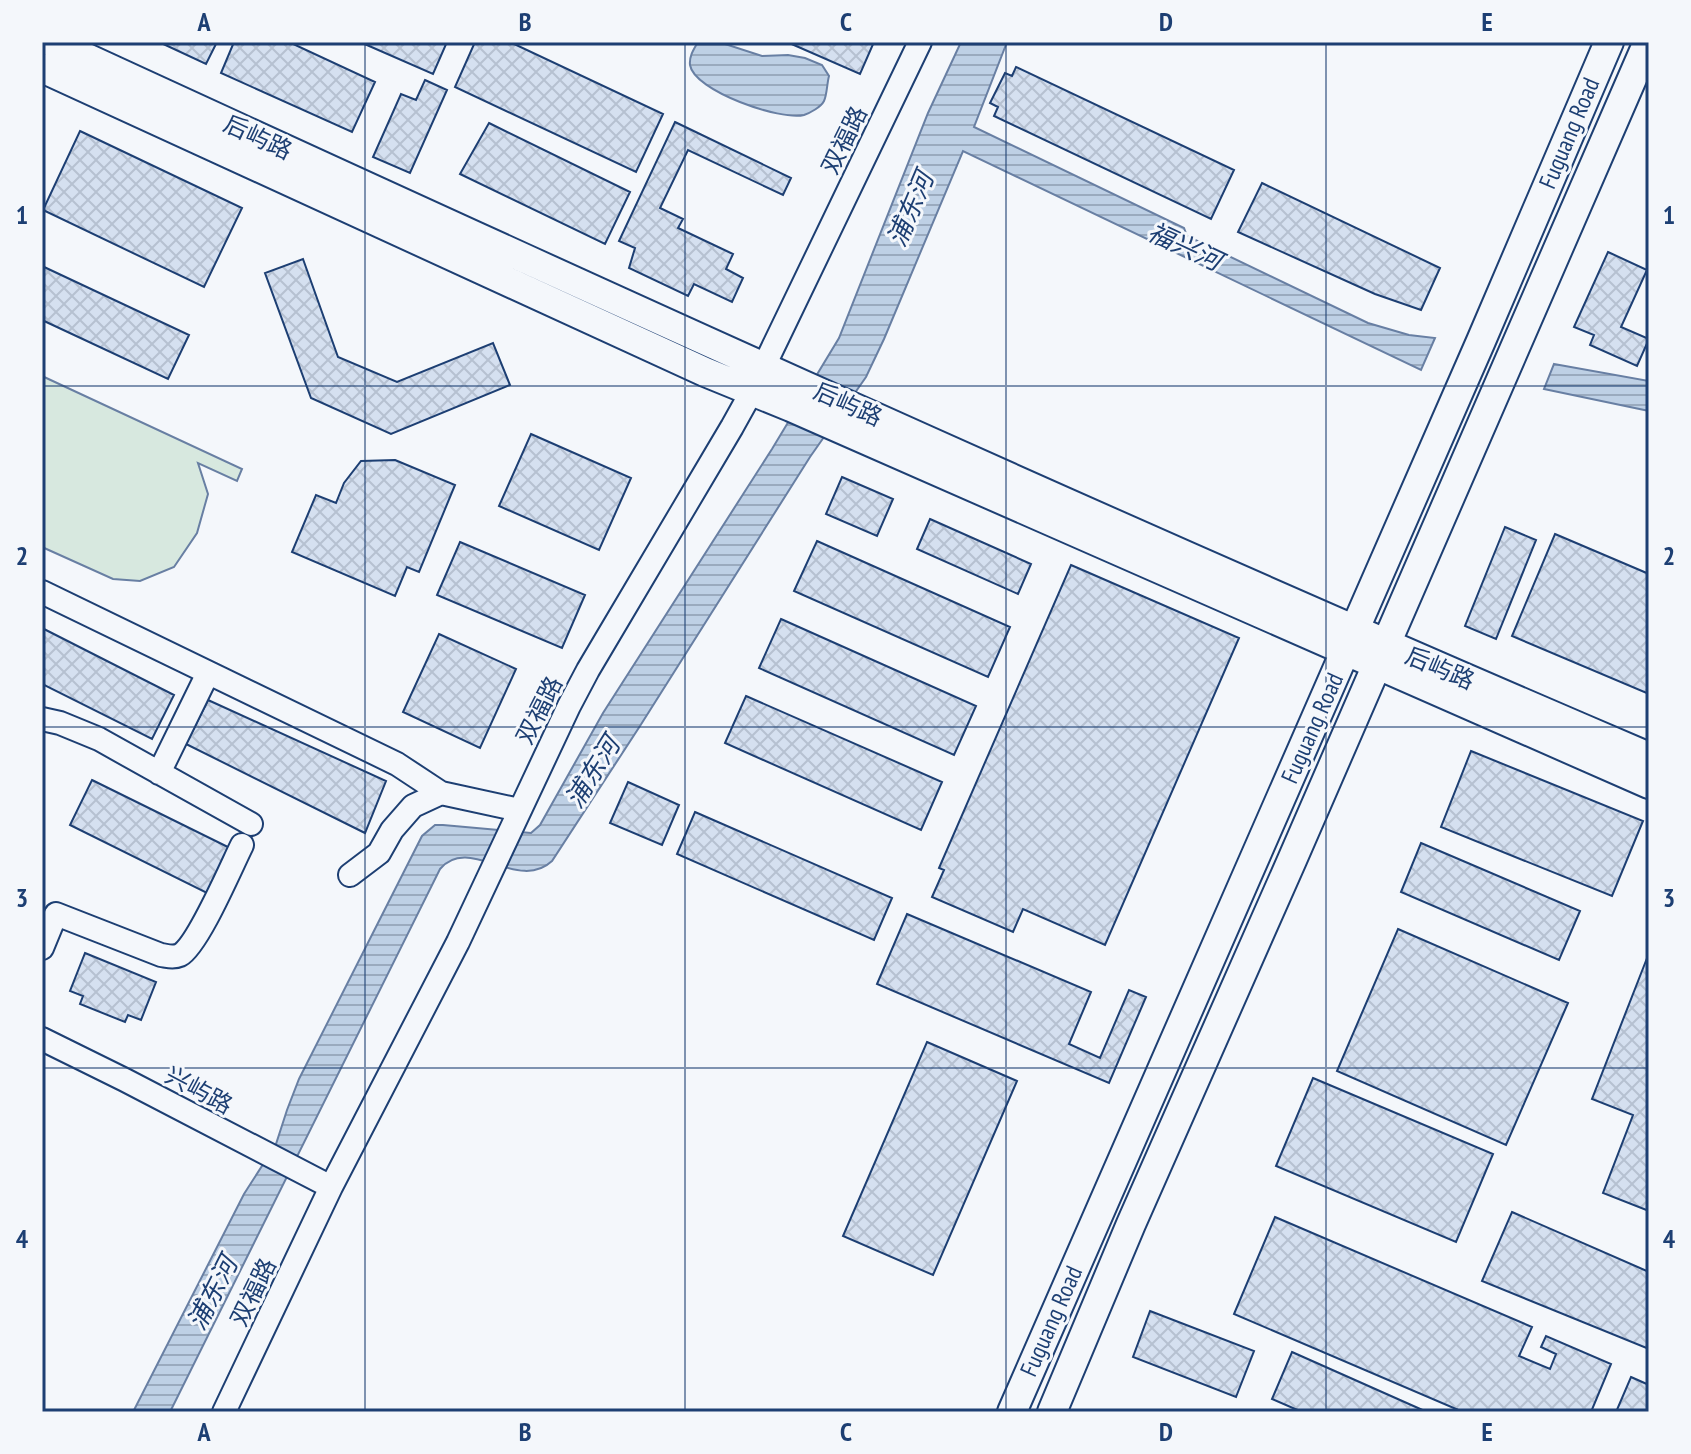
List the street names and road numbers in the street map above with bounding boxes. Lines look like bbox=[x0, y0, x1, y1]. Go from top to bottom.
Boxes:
street label: Fuguang Road bbox=[1532, 73, 1606, 193]
street label: 双福路 bbox=[814, 101, 874, 179]
street label: 后屿路 bbox=[219, 108, 297, 166]
street label: 后屿路 bbox=[809, 375, 887, 433]
street label: 后屿路 bbox=[1401, 640, 1479, 696]
street label: Fuguang Road bbox=[1274, 668, 1350, 788]
street label: 双福路 bbox=[509, 671, 569, 749]
street label: 兴屿路 bbox=[160, 1059, 238, 1121]
street label: 双福路 bbox=[223, 1253, 283, 1331]
street label: Fuguang Road bbox=[1013, 1261, 1089, 1381]

